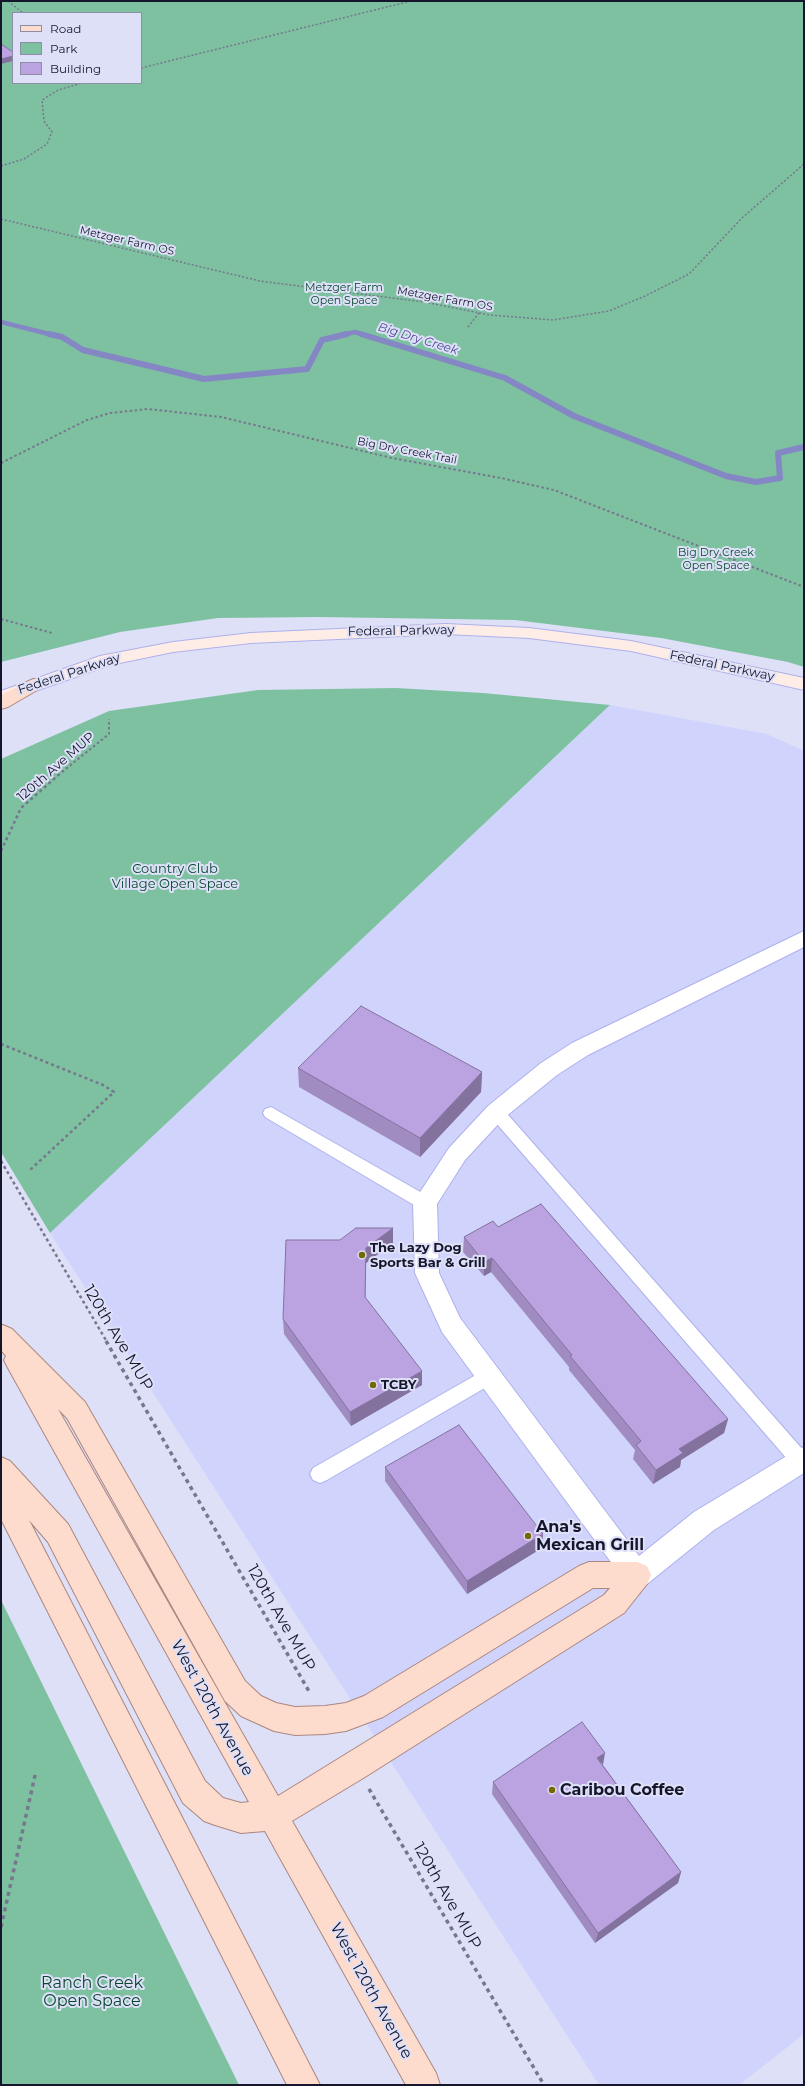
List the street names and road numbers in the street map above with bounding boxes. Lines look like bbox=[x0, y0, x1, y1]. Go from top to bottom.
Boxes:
street label: Metzger Farm OS bbox=[78, 224, 176, 258]
street label: Metzger Farm OS bbox=[396, 284, 494, 314]
street label: Big Dry Creek Trail bbox=[356, 435, 458, 467]
street label: Federal Parkway bbox=[347, 622, 455, 640]
street label: Federal Parkway bbox=[668, 647, 776, 685]
street label: Federal Parkway bbox=[16, 650, 122, 698]
street label: 120th Ave MUP bbox=[14, 729, 98, 805]
street label: 120th Ave MUP bbox=[79, 1282, 157, 1394]
street label: 120th Ave MUP bbox=[243, 1561, 319, 1675]
street label: West 120th Avenue bbox=[167, 1637, 257, 1779]
street label: 120th Ave MUP bbox=[409, 1839, 485, 1953]
street label: West 120th Avenue bbox=[326, 1920, 416, 2062]

